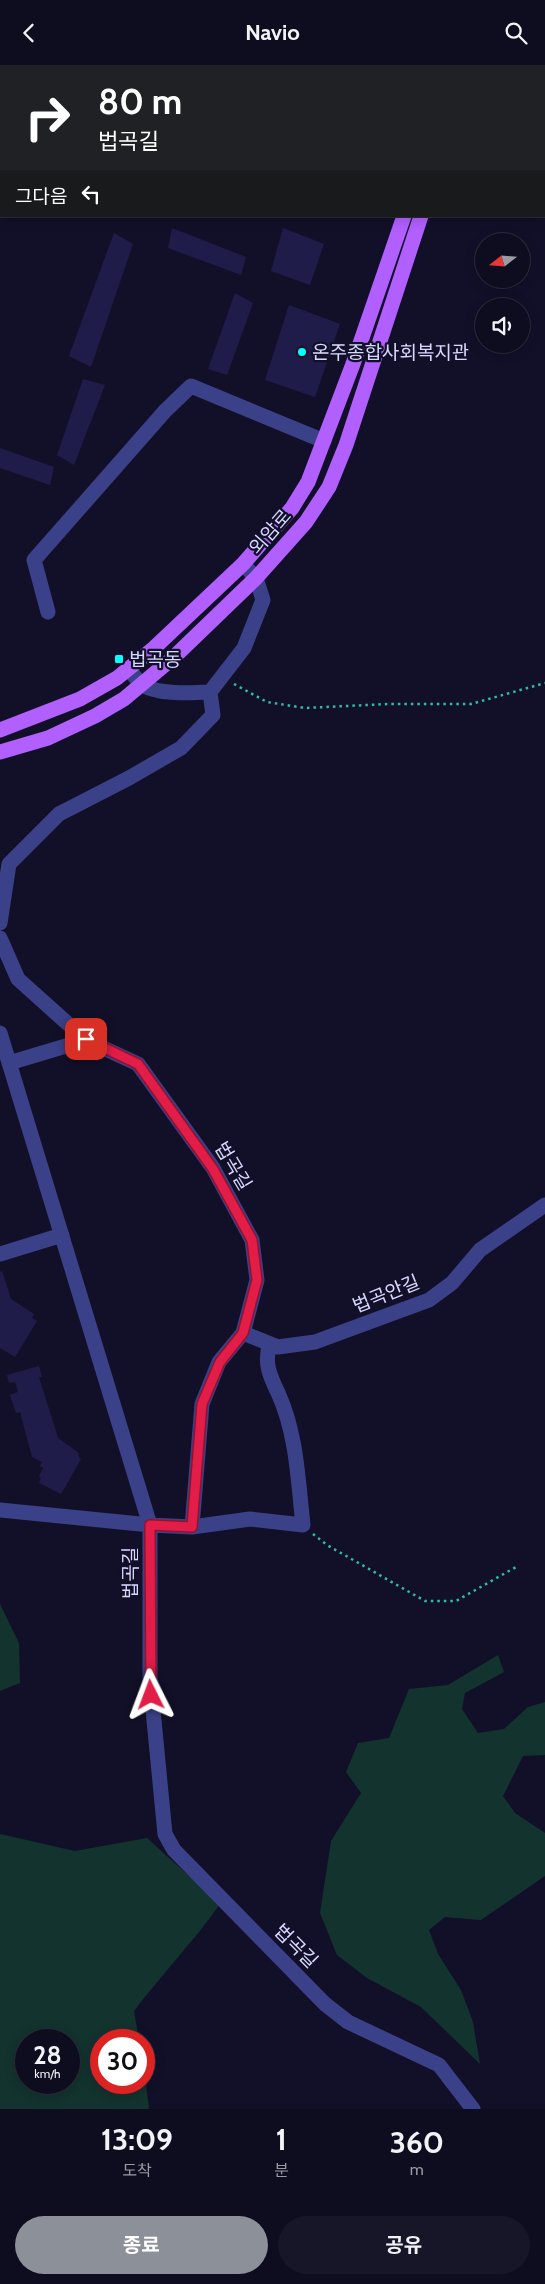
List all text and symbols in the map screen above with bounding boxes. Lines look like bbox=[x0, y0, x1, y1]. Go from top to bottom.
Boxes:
icon: back bbox=[15, 19, 43, 47]
text: Navio bbox=[245, 19, 300, 46]
icon: search bbox=[502, 19, 530, 47]
text: 80 m bbox=[98, 80, 182, 123]
icon: right bbox=[15, 85, 80, 150]
text: 법곡길 bbox=[98, 128, 159, 155]
icon: left bbox=[77, 180, 105, 208]
text: 그다음 bbox=[15, 185, 67, 208]
north arrow bbox=[475, 233, 530, 287]
map controls bbox=[475, 233, 530, 353]
button: sound bbox=[475, 298, 530, 353]
place label: 온주종합사회복지관 bbox=[312, 341, 469, 364]
marker: 온주종합사회복지관 bbox=[296, 346, 308, 358]
street label: 외암로 bbox=[244, 505, 296, 559]
place label: 법곡동 bbox=[129, 648, 181, 671]
marker: 법곡동 bbox=[113, 653, 125, 665]
pin bbox=[65, 1018, 107, 1060]
icon: arrive bbox=[72, 1025, 100, 1053]
street label: 법곡길 bbox=[210, 1138, 256, 1194]
street label: 법곡안길 bbox=[349, 1270, 423, 1318]
street label: 법곡길 bbox=[119, 1547, 142, 1599]
position arrow bbox=[124, 1668, 176, 1720]
street label: 법곡길 bbox=[269, 1919, 323, 1973]
speed limit sign: 30 bbox=[90, 2029, 155, 2094]
text: 28 bbox=[33, 2040, 62, 2070]
text: km/h bbox=[34, 2066, 61, 2081]
text: 13:09 bbox=[101, 2121, 173, 2158]
text: 1 bbox=[276, 2121, 287, 2158]
text: 360 bbox=[390, 2124, 444, 2161]
text: m bbox=[410, 2160, 424, 2179]
text: 도착 bbox=[122, 2161, 152, 2180]
text: 분 bbox=[274, 2161, 289, 2180]
button: 종료 bbox=[15, 2216, 268, 2274]
button: 공유 bbox=[278, 2216, 530, 2274]

